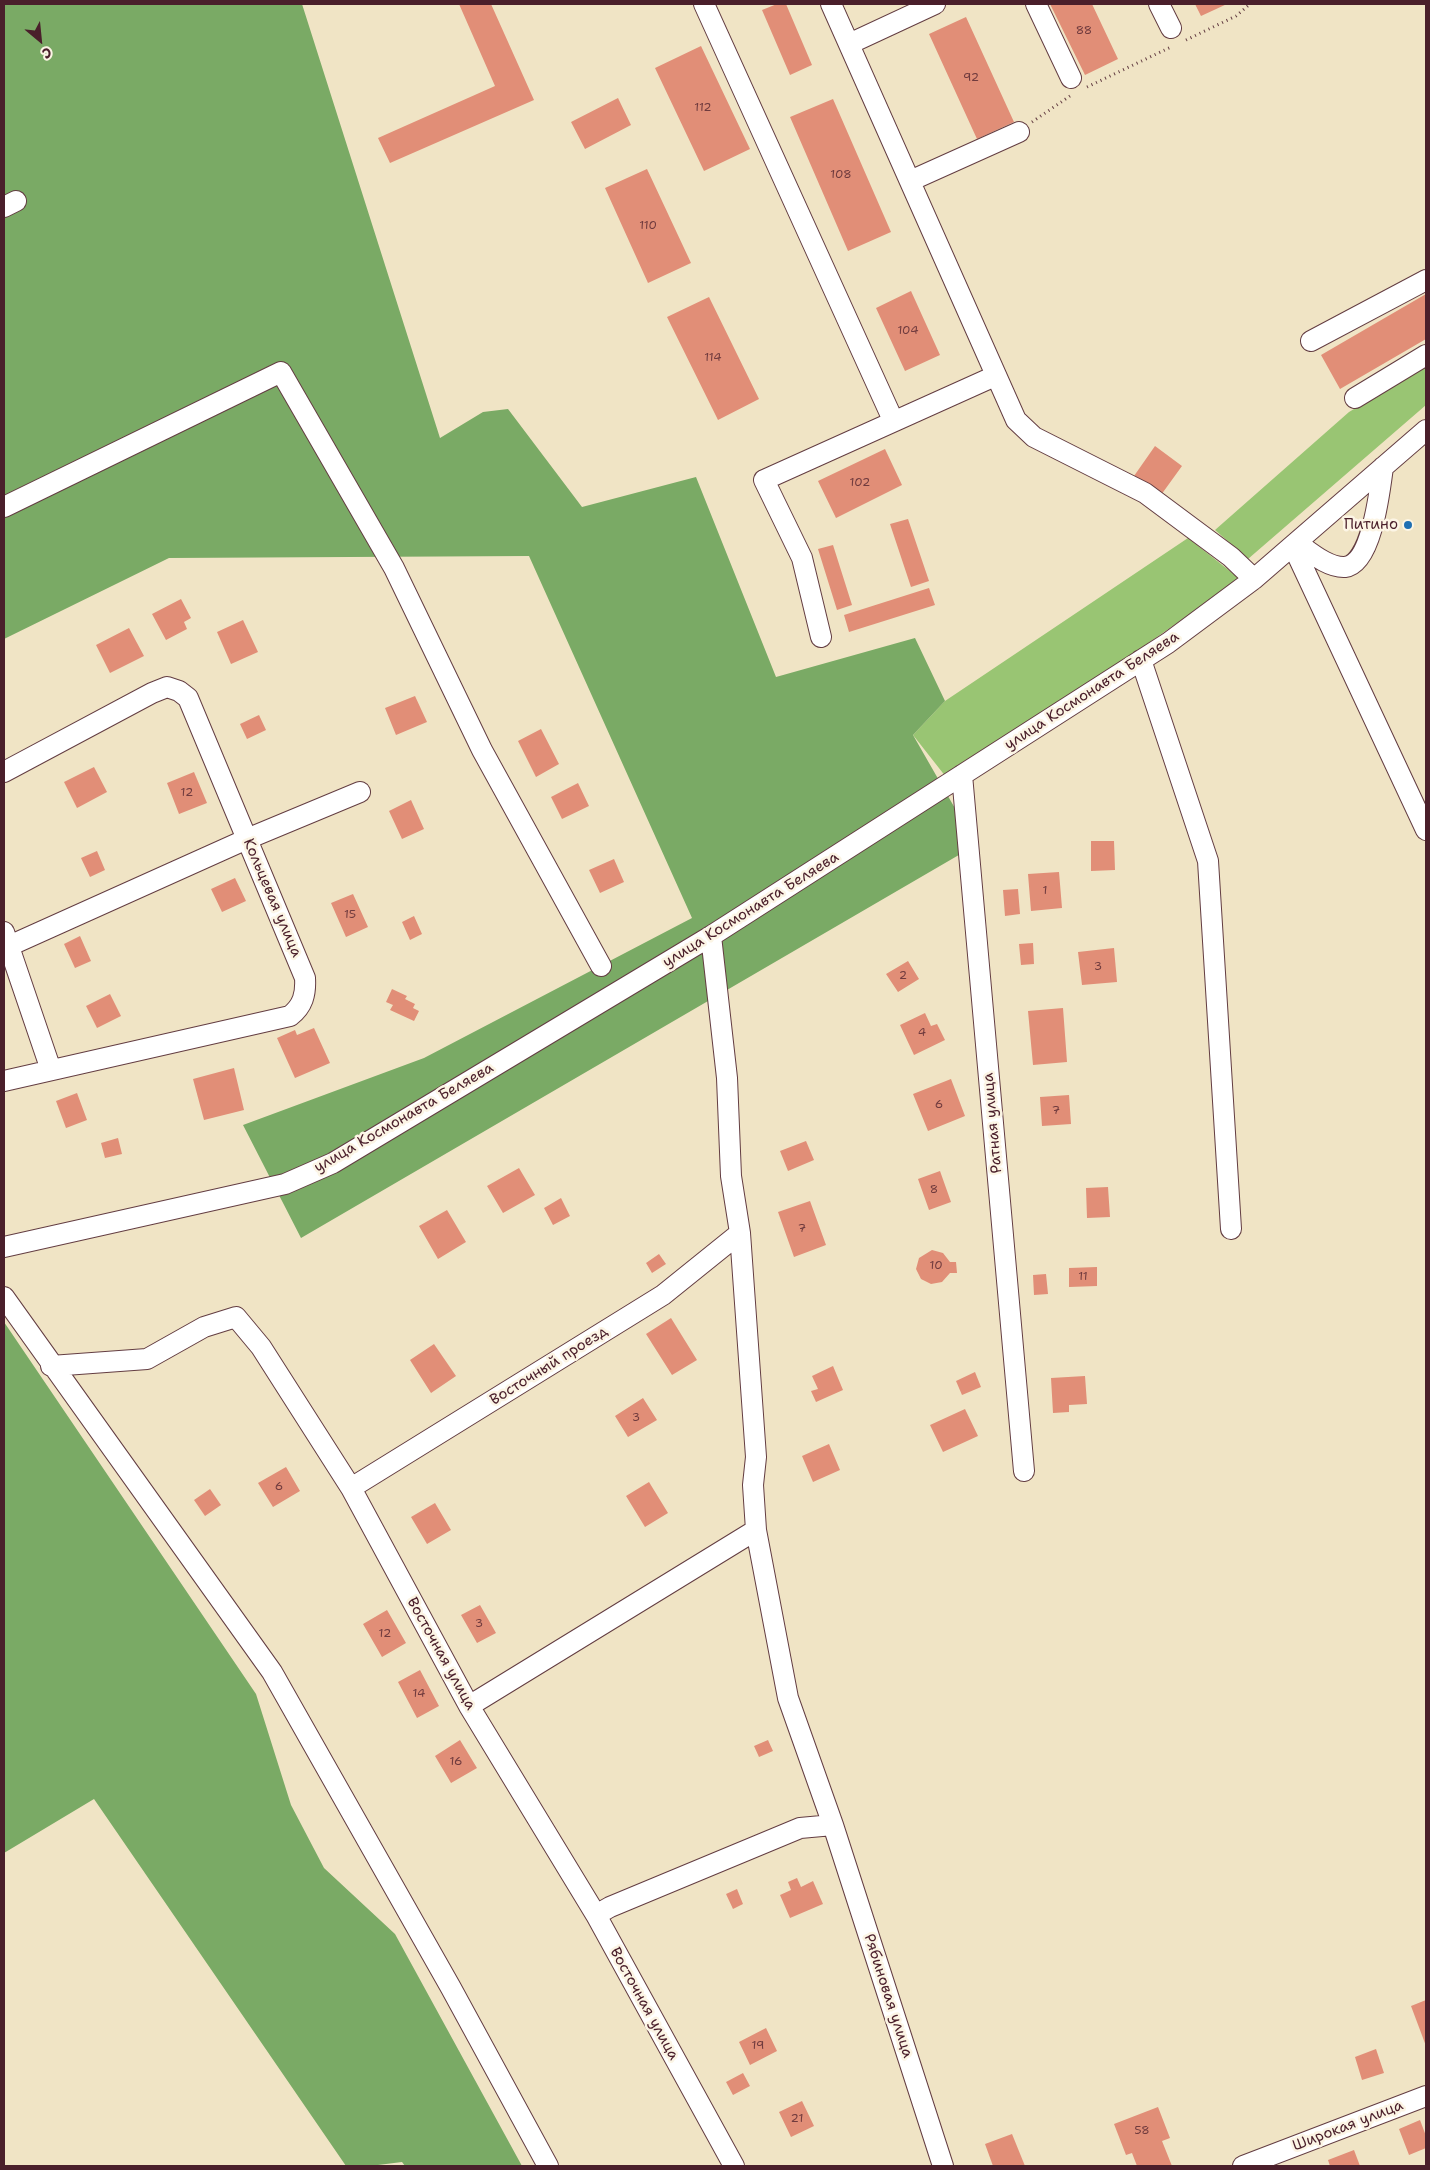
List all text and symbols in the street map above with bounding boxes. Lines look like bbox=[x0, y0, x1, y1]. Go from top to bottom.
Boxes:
north arrow bbox=[15, 15, 65, 65]
house number: 88 bbox=[1076, 24, 1092, 38]
text: С bbox=[39, 43, 55, 63]
house number: 92 bbox=[963, 71, 979, 85]
house number: 112 bbox=[694, 101, 712, 115]
house number: 108 bbox=[830, 168, 852, 182]
house number: 110 bbox=[639, 219, 657, 233]
house number: 104 bbox=[897, 324, 919, 338]
house number: 114 bbox=[704, 351, 722, 365]
house number: 102 bbox=[850, 476, 870, 490]
place label: Питино bbox=[1344, 516, 1398, 534]
marker: Питино bbox=[1402, 519, 1414, 531]
street label: улица Космонавта Беляева bbox=[1001, 628, 1183, 754]
house number: 12 bbox=[181, 786, 193, 800]
street label: Кольцевая улица bbox=[239, 836, 305, 960]
street label: улица Космонавта Беляева bbox=[660, 848, 842, 972]
house number: 1 bbox=[1042, 884, 1048, 898]
house number: 15 bbox=[344, 908, 356, 922]
house number: 3 bbox=[1094, 960, 1102, 974]
house number: 2 bbox=[899, 969, 907, 983]
house number: 4 bbox=[918, 1026, 926, 1040]
street label: улица Космонавта Беляева bbox=[311, 1059, 497, 1177]
street label: Ратная улица bbox=[980, 1072, 1006, 1174]
house number: 6 bbox=[935, 1098, 943, 1112]
house number: 7 bbox=[1052, 1104, 1060, 1118]
house number: 8 bbox=[930, 1183, 938, 1197]
house number: 7 bbox=[798, 1222, 806, 1236]
house number: 10 bbox=[929, 1259, 943, 1273]
house number: 11 bbox=[1078, 1270, 1088, 1284]
street label: Восточный проезд bbox=[487, 1323, 611, 1409]
house number: 3 bbox=[632, 1411, 640, 1425]
house number: 6 bbox=[275, 1480, 283, 1494]
street label: Восточная улица bbox=[403, 1595, 479, 1713]
house number: 3 bbox=[475, 1617, 483, 1631]
house number: 12 bbox=[379, 1627, 391, 1641]
house number: 14 bbox=[413, 1687, 425, 1701]
house number: 16 bbox=[449, 1755, 463, 1769]
street label: Рябиновая улица bbox=[859, 1932, 917, 2060]
street label: Восточная улица bbox=[606, 1945, 682, 2063]
house number: 19 bbox=[752, 2039, 764, 2053]
street label: Широкая улица bbox=[1290, 2097, 1406, 2155]
house number: 21 bbox=[791, 2112, 803, 2126]
house number: 58 bbox=[1134, 2124, 1150, 2138]

